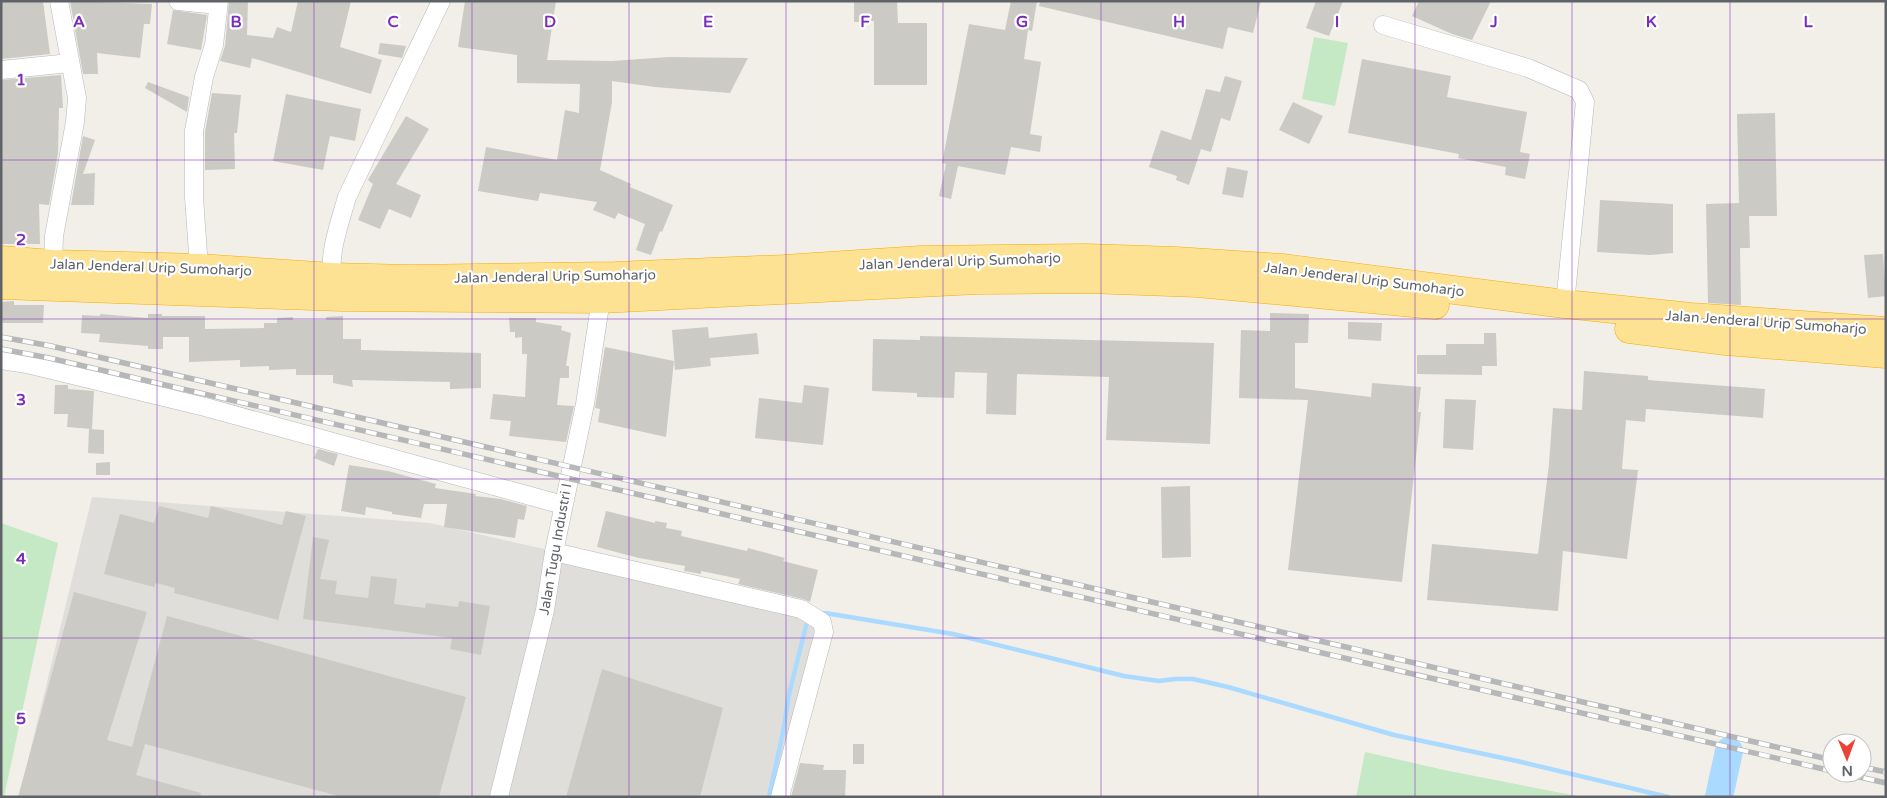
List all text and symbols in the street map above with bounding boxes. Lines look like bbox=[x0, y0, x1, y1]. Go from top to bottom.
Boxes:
text: A bbox=[73, 12, 85, 32]
text: B bbox=[230, 12, 242, 32]
text: C bbox=[387, 12, 399, 32]
text: D bbox=[544, 12, 556, 32]
text: E bbox=[703, 12, 713, 32]
text: F bbox=[860, 12, 870, 32]
text: G bbox=[1016, 12, 1028, 32]
text: H bbox=[1173, 12, 1185, 32]
text: I bbox=[1335, 12, 1339, 32]
text: J bbox=[1489, 12, 1498, 32]
text: K bbox=[1646, 12, 1657, 32]
text: L bbox=[1803, 12, 1813, 32]
text: 1 bbox=[16, 70, 26, 90]
text: 2 bbox=[16, 230, 26, 250]
street label: Jalan Jenderal Urip Sumoharjo bbox=[859, 249, 1061, 274]
street label: Jalan Jenderal Urip Sumoharjo bbox=[50, 255, 252, 280]
street label: Jalan Jenderal Urip Sumoharjo bbox=[1263, 259, 1465, 300]
street label: Jalan Jenderal Urip Sumoharjo bbox=[454, 266, 656, 287]
street label: Jalan Jenderal Urip Sumoharjo bbox=[1665, 307, 1867, 338]
text: 3 bbox=[16, 390, 26, 410]
street label: Jalan Tugu Industri I bbox=[536, 482, 575, 616]
text: 4 bbox=[16, 549, 26, 569]
text: 5 bbox=[16, 709, 26, 729]
north arrow bbox=[1822, 733, 1872, 783]
text: N bbox=[1841, 762, 1853, 779]

